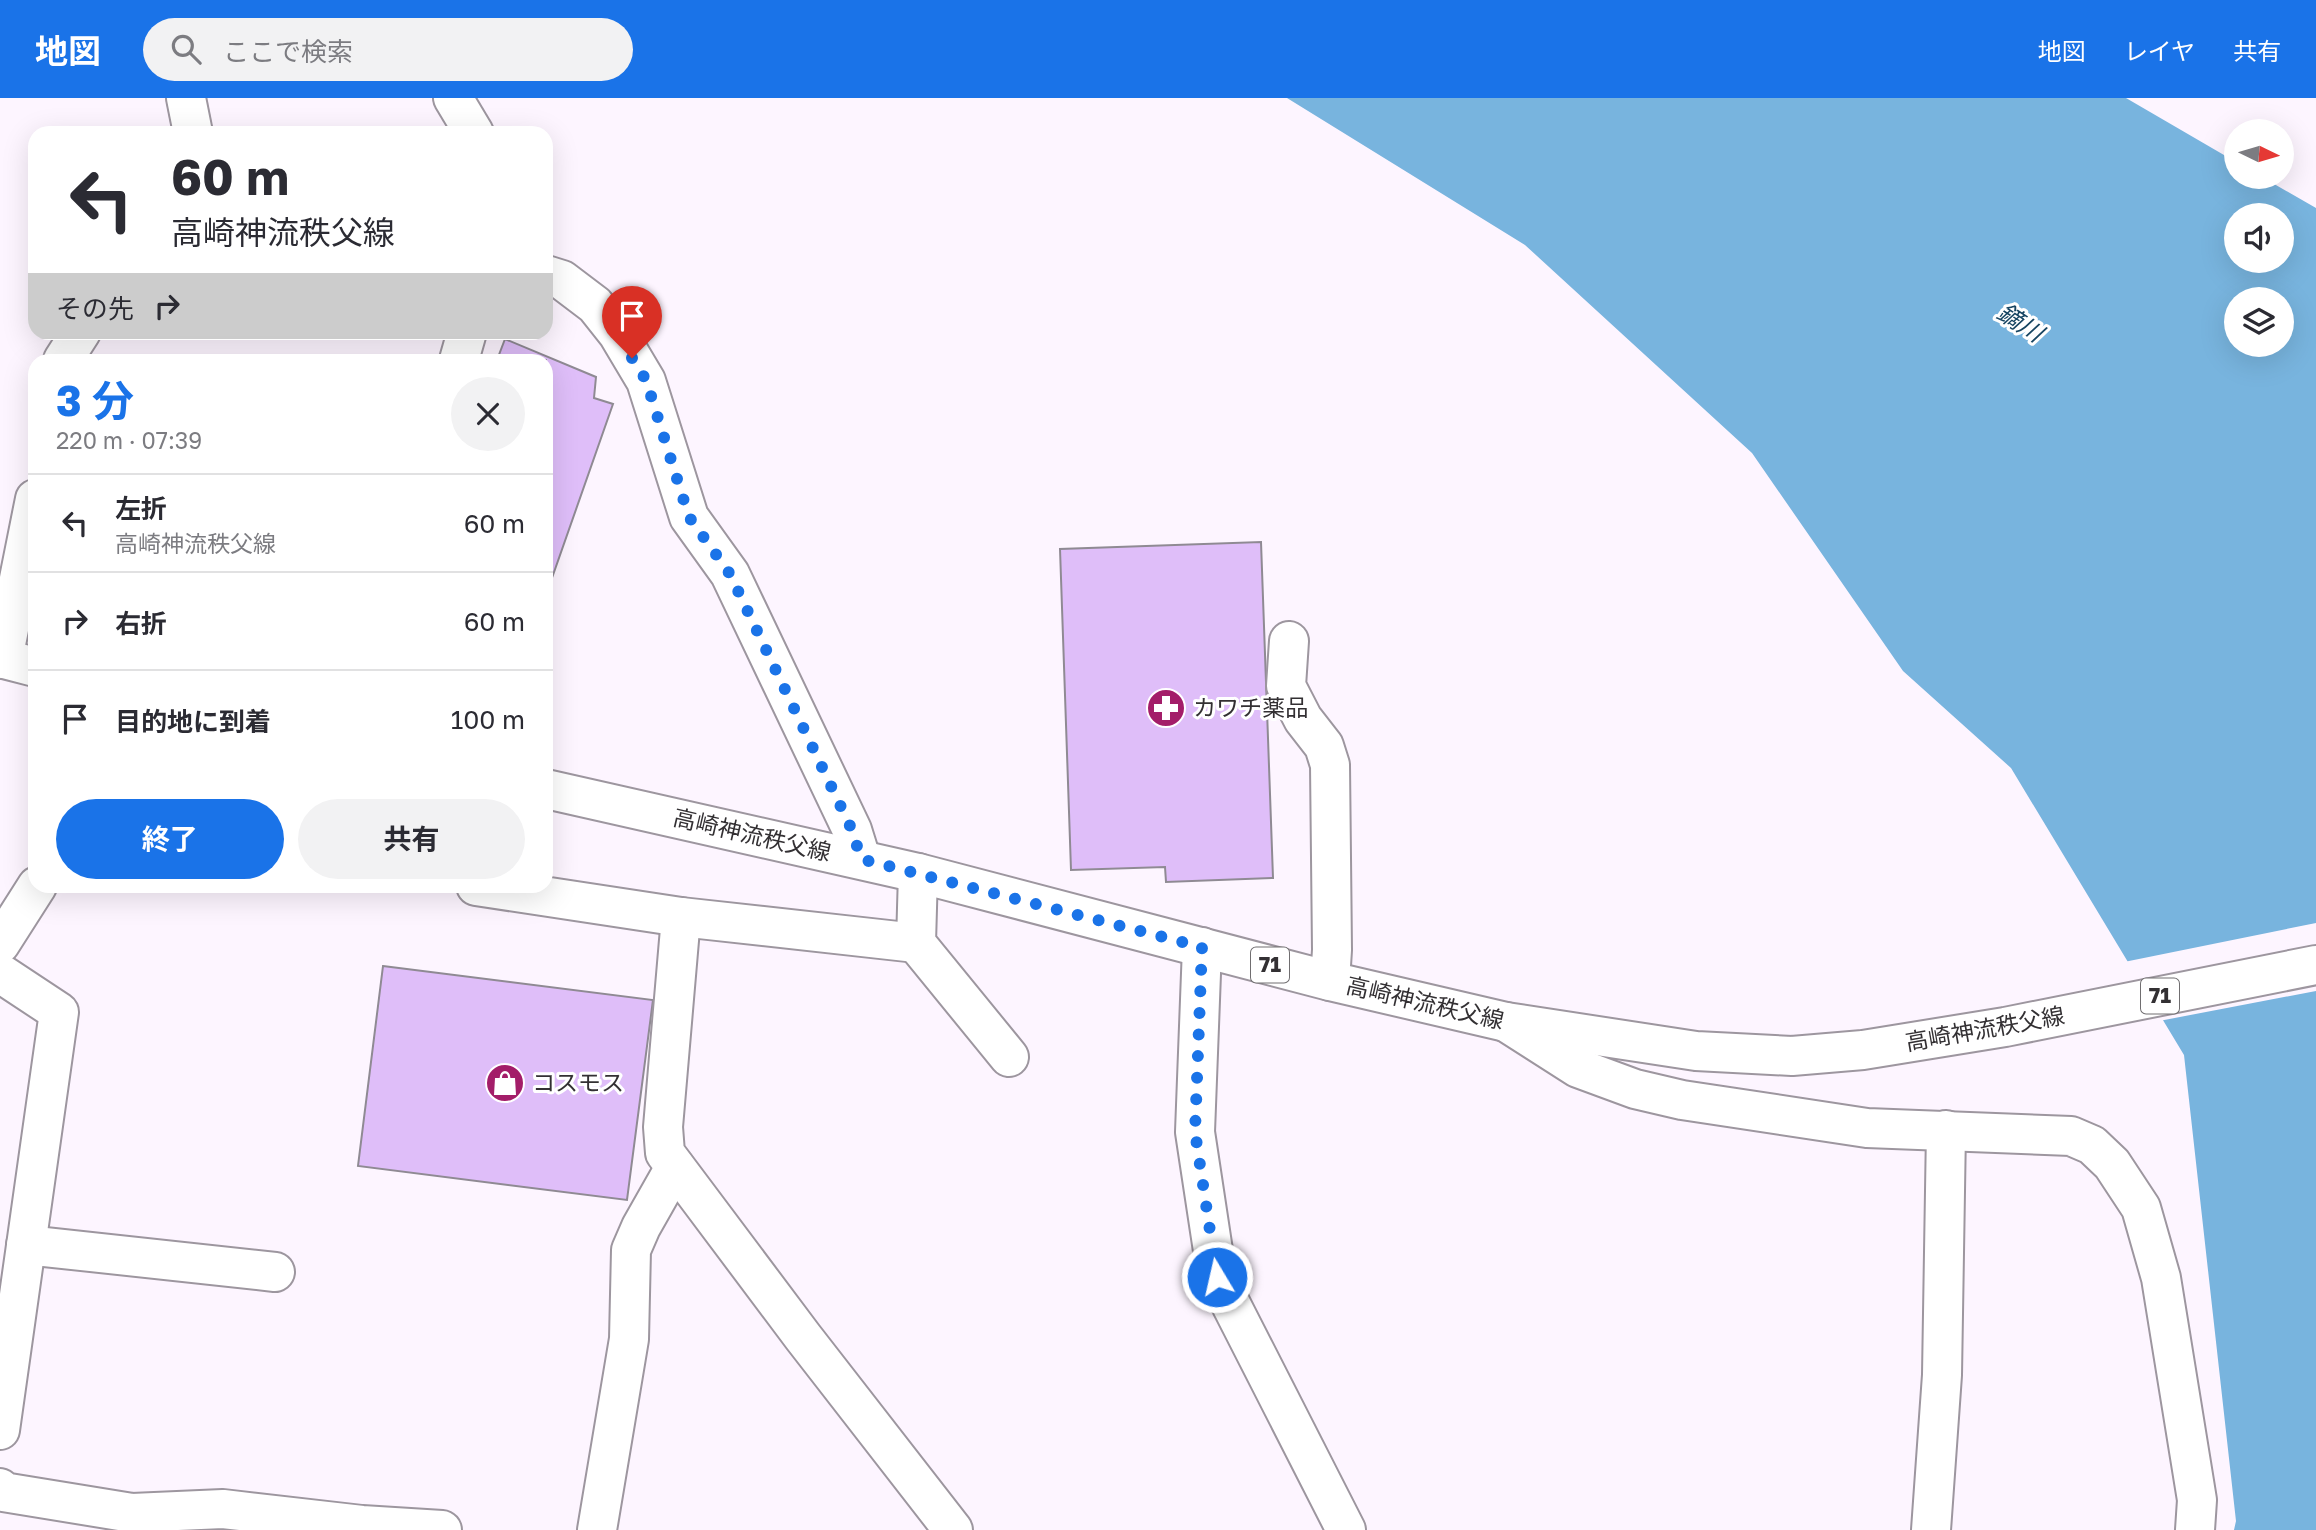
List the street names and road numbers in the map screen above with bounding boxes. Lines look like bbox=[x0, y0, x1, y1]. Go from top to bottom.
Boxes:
street label: 高崎神流秩父線 bbox=[671, 802, 834, 866]
road number: 71 bbox=[1251, 948, 1289, 982]
street label: 高崎神流秩父線 bbox=[1344, 970, 1507, 1034]
road number: 71 bbox=[2141, 978, 2179, 1014]
street label: 高崎神流秩父線 bbox=[1903, 1000, 2067, 1056]

